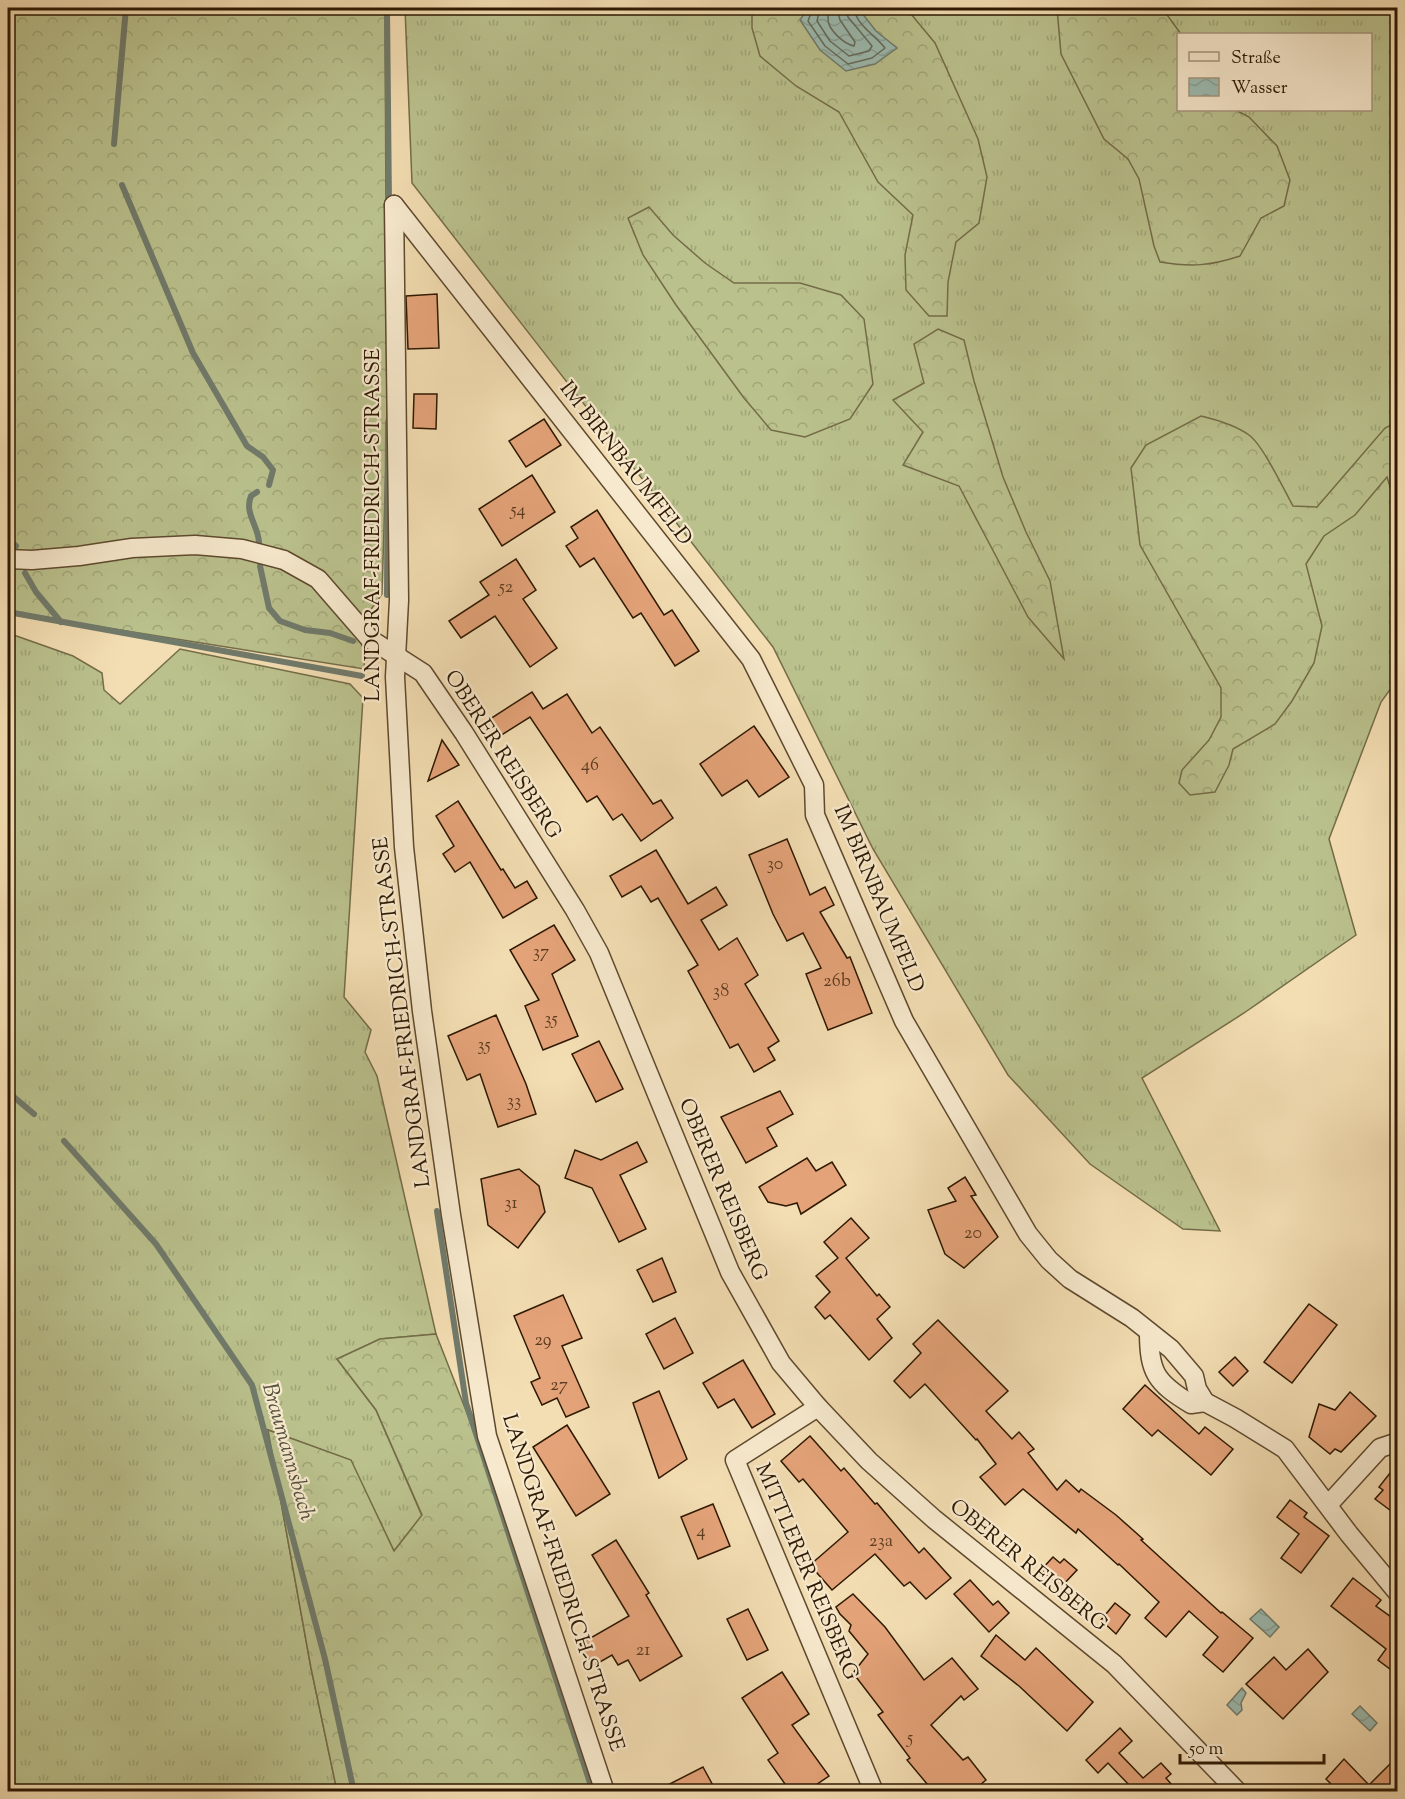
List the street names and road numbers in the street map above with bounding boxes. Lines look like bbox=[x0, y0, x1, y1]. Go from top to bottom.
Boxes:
street label: LANDGRAF-FRIEDRICH-STRASSE bbox=[359, 348, 389, 702]
street label: IM BIRNBAUMFELD bbox=[551, 376, 699, 552]
street label: OBERER REISBERG bbox=[436, 665, 568, 845]
street label: IM BIRNBAUMFELD bbox=[825, 801, 931, 997]
street label: LANDGRAF-FRIEDRICH-STRASSE bbox=[367, 835, 439, 1189]
street label: OBERER REISBERG bbox=[670, 1094, 774, 1286]
street label: LANDGRAF-FRIEDRICH-STRASSE bbox=[493, 1410, 631, 1756]
street label: MITTLERER REISBERG bbox=[747, 1459, 865, 1685]
street label: OBERER REISBERG bbox=[942, 1493, 1114, 1639]

